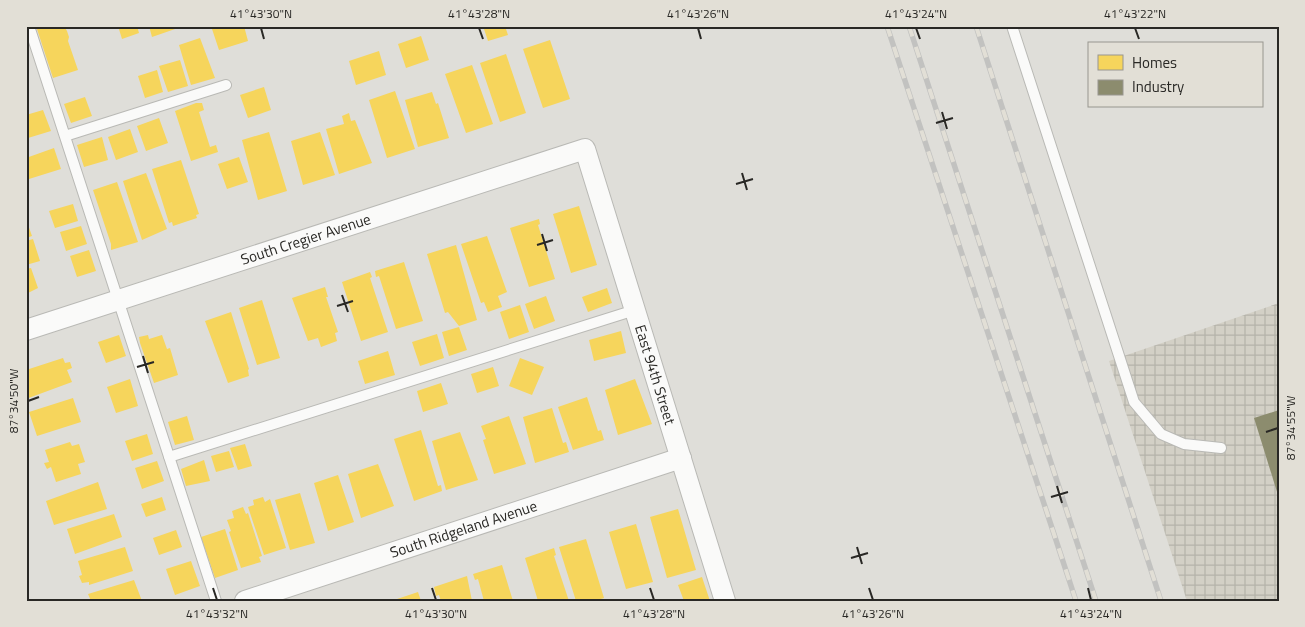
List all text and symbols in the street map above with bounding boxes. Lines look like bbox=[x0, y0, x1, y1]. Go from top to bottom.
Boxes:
text: 41°43'30"N bbox=[230, 4, 292, 23]
text: 41°43'28"N bbox=[448, 4, 510, 23]
text: 41°43'26"N bbox=[667, 4, 729, 23]
text: 41°43'24"N bbox=[885, 4, 947, 23]
text: 41°43'22"N bbox=[1104, 4, 1166, 23]
legend bbox=[1088, 42, 1262, 108]
text: Homes bbox=[1132, 51, 1177, 74]
text: Industry bbox=[1132, 75, 1184, 98]
street label: South Cregier Avenue bbox=[238, 207, 374, 271]
street label: East 94th Street bbox=[629, 322, 682, 428]
text: 87°34'50"W bbox=[4, 368, 23, 433]
text: 87°34'55"W bbox=[1281, 395, 1300, 460]
street label: South Ridgeland Avenue bbox=[387, 494, 540, 564]
text: 41°43'32"N bbox=[186, 604, 248, 623]
text: 41°43'30"N bbox=[405, 604, 467, 623]
text: 41°43'28"N bbox=[623, 604, 685, 623]
text: 41°43'26"N bbox=[842, 604, 904, 623]
text: 41°43'24"N bbox=[1060, 604, 1122, 623]

